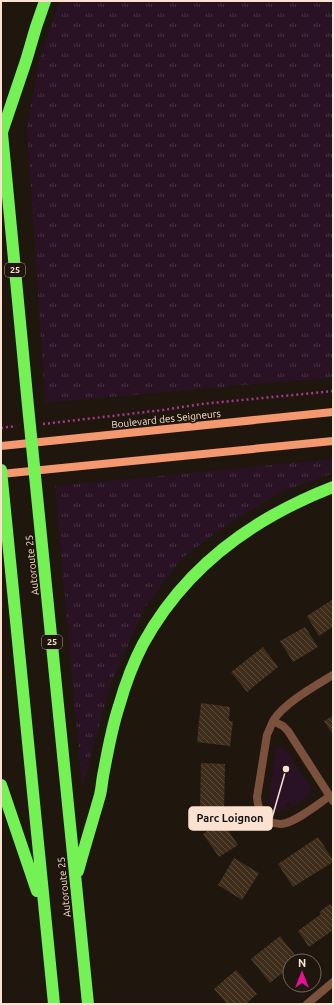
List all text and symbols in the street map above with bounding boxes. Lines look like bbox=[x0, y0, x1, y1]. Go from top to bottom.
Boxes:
road number: 25 bbox=[5, 263, 25, 277]
street label: Boulevard des Seigneurs bbox=[111, 408, 221, 430]
street label: Autoroute 25 bbox=[23, 534, 41, 596]
road number: 25 bbox=[42, 635, 62, 649]
callout: Parc Loignon bbox=[189, 807, 272, 830]
text: Parc Loignon bbox=[197, 812, 263, 824]
street label: Autoroute 25 bbox=[55, 856, 73, 918]
north arrow bbox=[282, 953, 322, 993]
text: N bbox=[298, 957, 306, 969]

